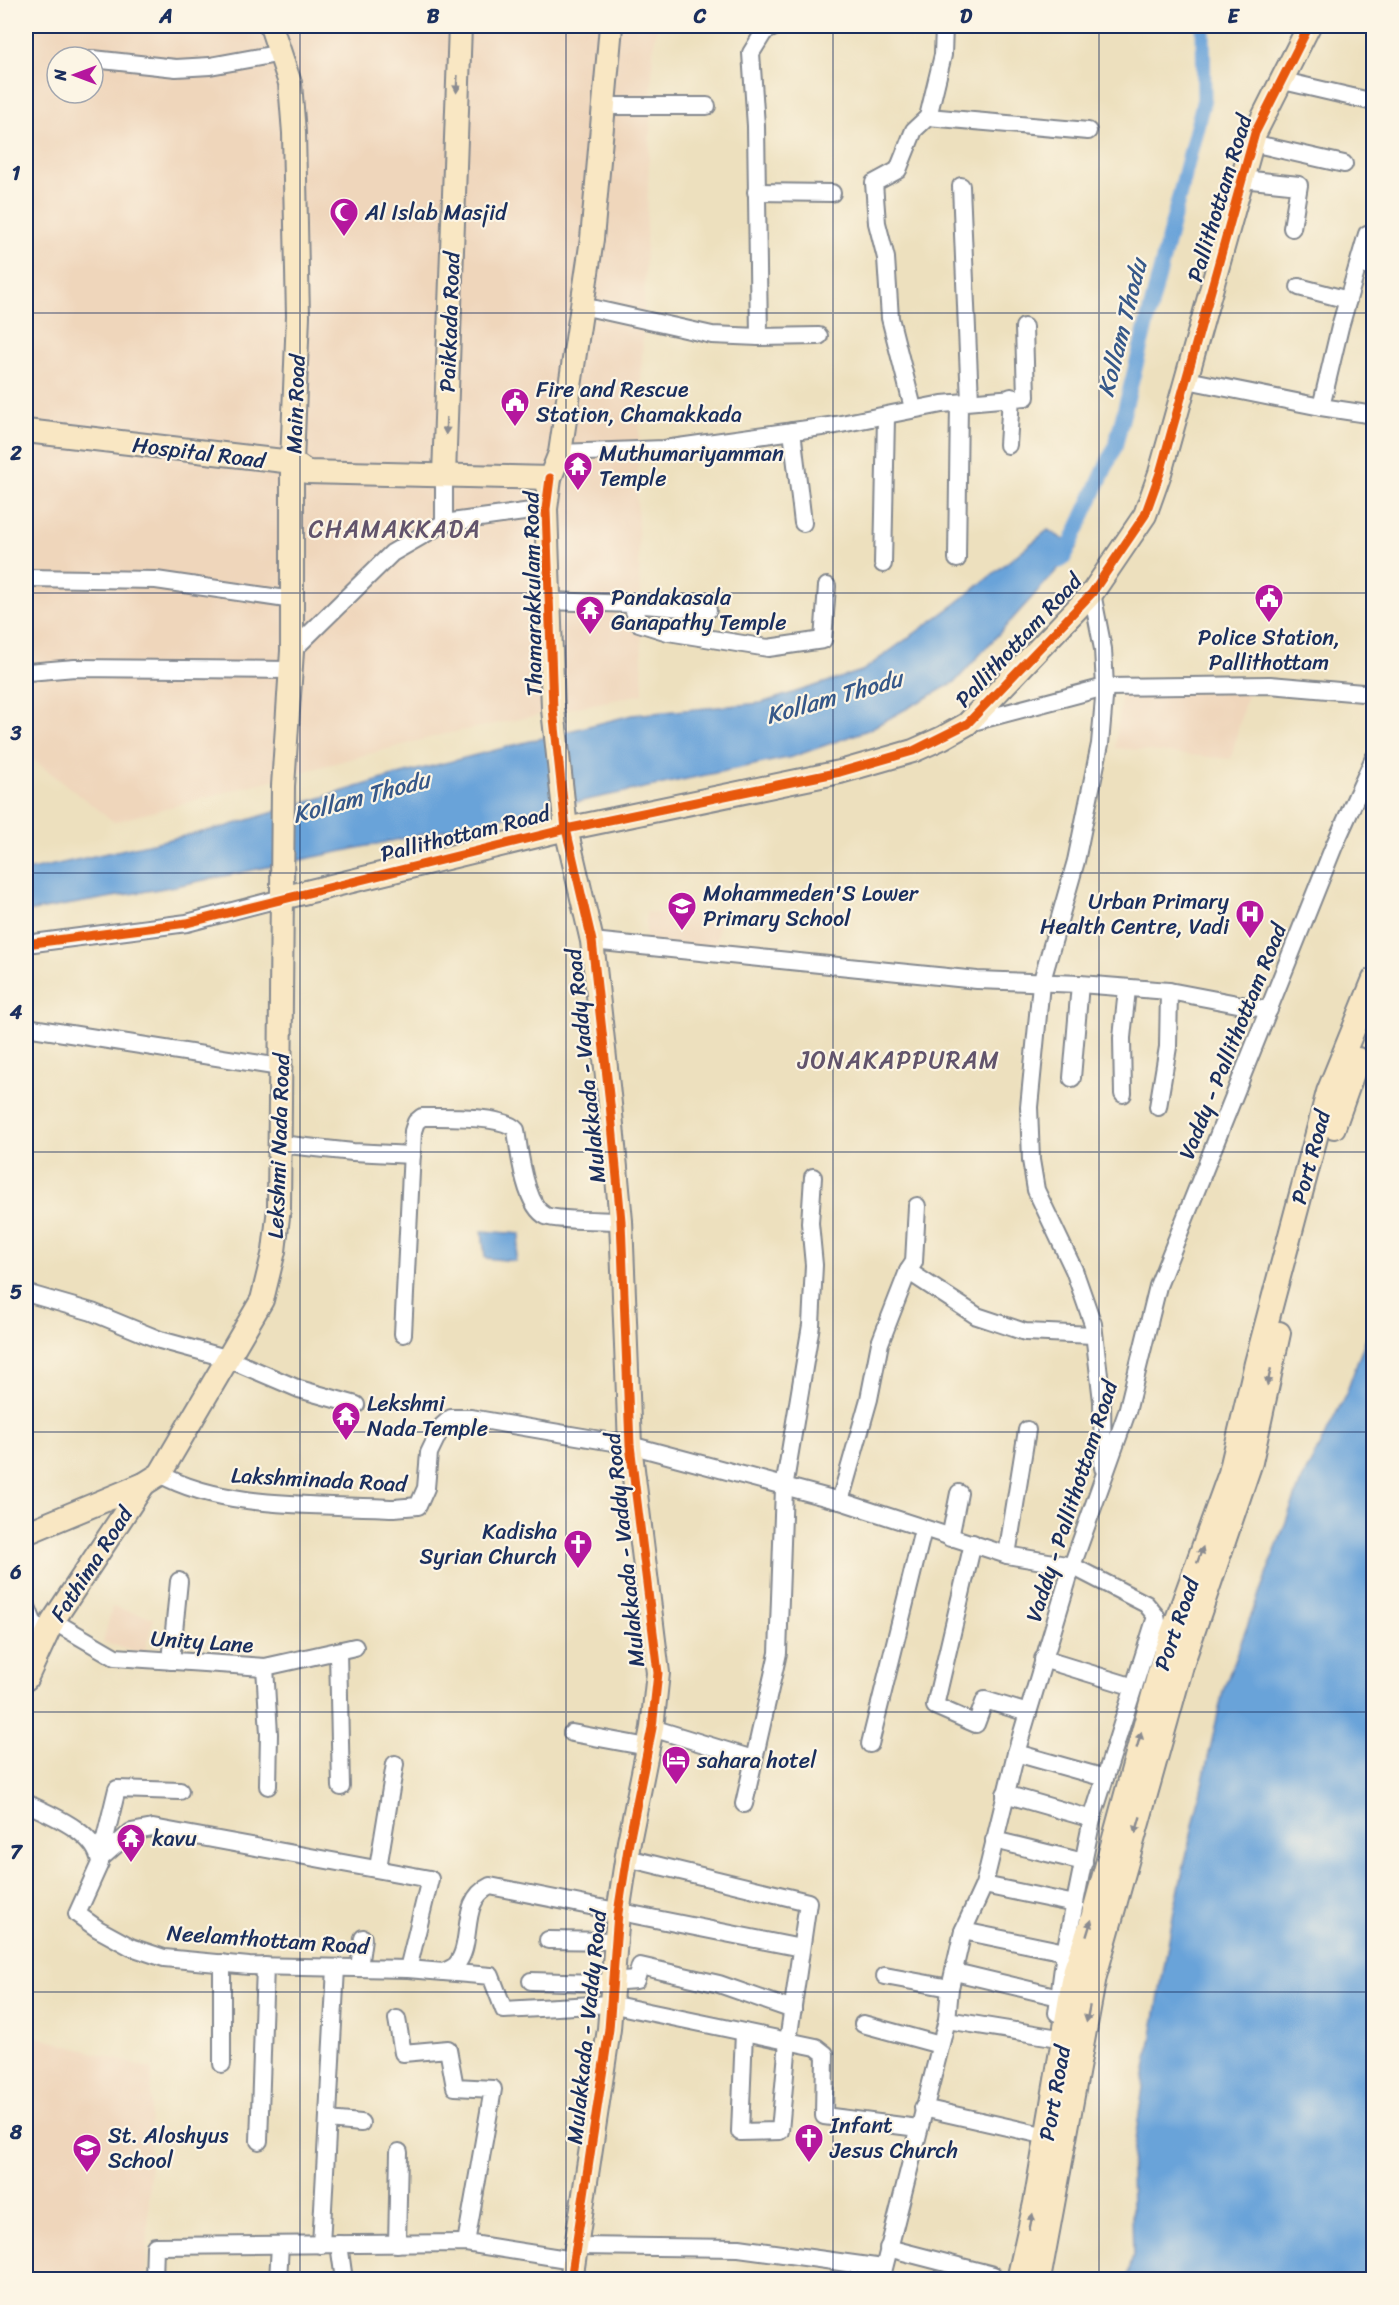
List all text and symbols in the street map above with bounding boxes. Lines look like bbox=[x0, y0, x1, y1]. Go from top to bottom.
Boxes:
text: A bbox=[158, 0, 173, 34]
text: B bbox=[427, 0, 440, 34]
text: C bbox=[693, 0, 707, 34]
text: D bbox=[960, 0, 973, 34]
text: E bbox=[1227, 0, 1240, 34]
north arrow bbox=[45, 45, 105, 105]
text: N bbox=[46, 69, 75, 82]
one-way arrow bbox=[452, 74, 462, 93]
street label: Pallithottam Road bbox=[1175, 108, 1264, 287]
text: 1 bbox=[12, 156, 21, 191]
place label: Al Islab Masjid bbox=[364, 193, 508, 232]
mosque icon: Al Islab Masjid bbox=[328, 196, 360, 238]
street label: Paikkada Road bbox=[428, 250, 471, 393]
water label: Kollam Thodu bbox=[1085, 252, 1160, 401]
street label: Main Road bbox=[274, 352, 317, 454]
place label: Fire and Rescue Station, Chamakkada bbox=[536, 370, 742, 434]
public building icon: Fire and Rescue Station, Chamakkada bbox=[499, 386, 531, 428]
one-way arrow bbox=[441, 416, 451, 435]
street label: Hospital Road bbox=[130, 425, 269, 480]
place label: Muthumariyamman Temple bbox=[599, 434, 784, 498]
text: 2 bbox=[9, 436, 22, 471]
temple icon: Muthumariyamman Temple bbox=[562, 450, 594, 492]
street label: Thamarakkulam Road bbox=[511, 490, 554, 697]
district label: CHAMAKKADA bbox=[308, 508, 482, 550]
street label: Pallithottam Road bbox=[945, 563, 1093, 717]
place label: Pandakasala Ganapathy Temple bbox=[611, 578, 787, 642]
public building icon: Police Station, Pallithottam bbox=[1253, 582, 1285, 624]
temple icon: Pandakasala Ganapathy Temple bbox=[574, 594, 606, 636]
place label: Police Station, Pallithottam bbox=[1198, 618, 1340, 682]
water label: Kollam Thodu bbox=[761, 657, 910, 737]
text: 3 bbox=[10, 716, 22, 751]
water label: Kollam Thodu bbox=[288, 758, 437, 835]
street label: Pallithottam Road bbox=[376, 793, 555, 873]
place label: Mohammeden'S Lower Primary School bbox=[703, 874, 920, 938]
place label: Urban Primary Health Centre, Vadi bbox=[1040, 882, 1230, 946]
school or university icon: Mohammeden'S Lower Primary School bbox=[666, 890, 698, 932]
hospital icon: Urban Primary Health Centre, Vadi bbox=[1234, 898, 1266, 940]
street label: Vaddy - Pallithottam Road bbox=[1167, 916, 1298, 1165]
street label: Mulakkada - Vaddy Road bbox=[554, 945, 617, 1185]
text: 4 bbox=[9, 995, 23, 1030]
district label: JONAKAPPURAM bbox=[797, 1039, 1000, 1081]
street label: Lekshmi Nada Road bbox=[256, 1051, 301, 1239]
street label: Port Road bbox=[1279, 1104, 1342, 1209]
text: 5 bbox=[10, 1275, 22, 1310]
one-way arrow bbox=[1264, 1367, 1273, 1386]
street label: Vaddy - Pallithottam Road bbox=[1014, 1374, 1129, 1627]
place label: Lekshmi Nada Temple bbox=[367, 1384, 488, 1448]
temple icon: Lekshmi Nada Temple bbox=[330, 1400, 362, 1442]
street label: Mulakkada - Vaddy Road bbox=[593, 1429, 656, 1669]
street label: Lakshminada Road bbox=[230, 1455, 409, 1504]
street label: Fathima Road bbox=[39, 1498, 144, 1630]
place label: Kadisha Syrian Church bbox=[419, 1512, 557, 1576]
church icon: Kadisha Syrian Church bbox=[562, 1528, 594, 1570]
one-way arrow bbox=[1196, 1546, 1205, 1564]
text: 6 bbox=[9, 1555, 22, 1590]
street label: Port Road bbox=[1142, 1571, 1211, 1676]
street label: Unity Lane bbox=[149, 1618, 255, 1665]
one-way arrow bbox=[1135, 1731, 1144, 1749]
place label: sahara hotel bbox=[696, 1741, 817, 1780]
hotel icon: sahara hotel bbox=[660, 1744, 692, 1786]
one-way arrow bbox=[1133, 1816, 1142, 1834]
place label: kavu bbox=[152, 1819, 197, 1858]
temple icon: kavu bbox=[115, 1822, 147, 1864]
text: 7 bbox=[10, 1835, 23, 1870]
street label: Mulakkada - Vaddy Road bbox=[555, 1907, 618, 2146]
street label: Neelamthottam Road bbox=[166, 1913, 372, 1966]
one-way arrow bbox=[1084, 1919, 1094, 1937]
one-way arrow bbox=[1083, 2004, 1092, 2023]
street label: Port Road bbox=[1027, 2041, 1082, 2144]
place label: Infant Jesus Church bbox=[829, 2106, 958, 2170]
text: 8 bbox=[9, 2115, 23, 2150]
place label: St. Aloshyus School bbox=[108, 2116, 228, 2180]
church icon: Infant Jesus Church bbox=[793, 2122, 825, 2164]
school or university icon: St. Aloshyus School bbox=[71, 2132, 103, 2174]
one-way arrow bbox=[1026, 2213, 1036, 2232]

